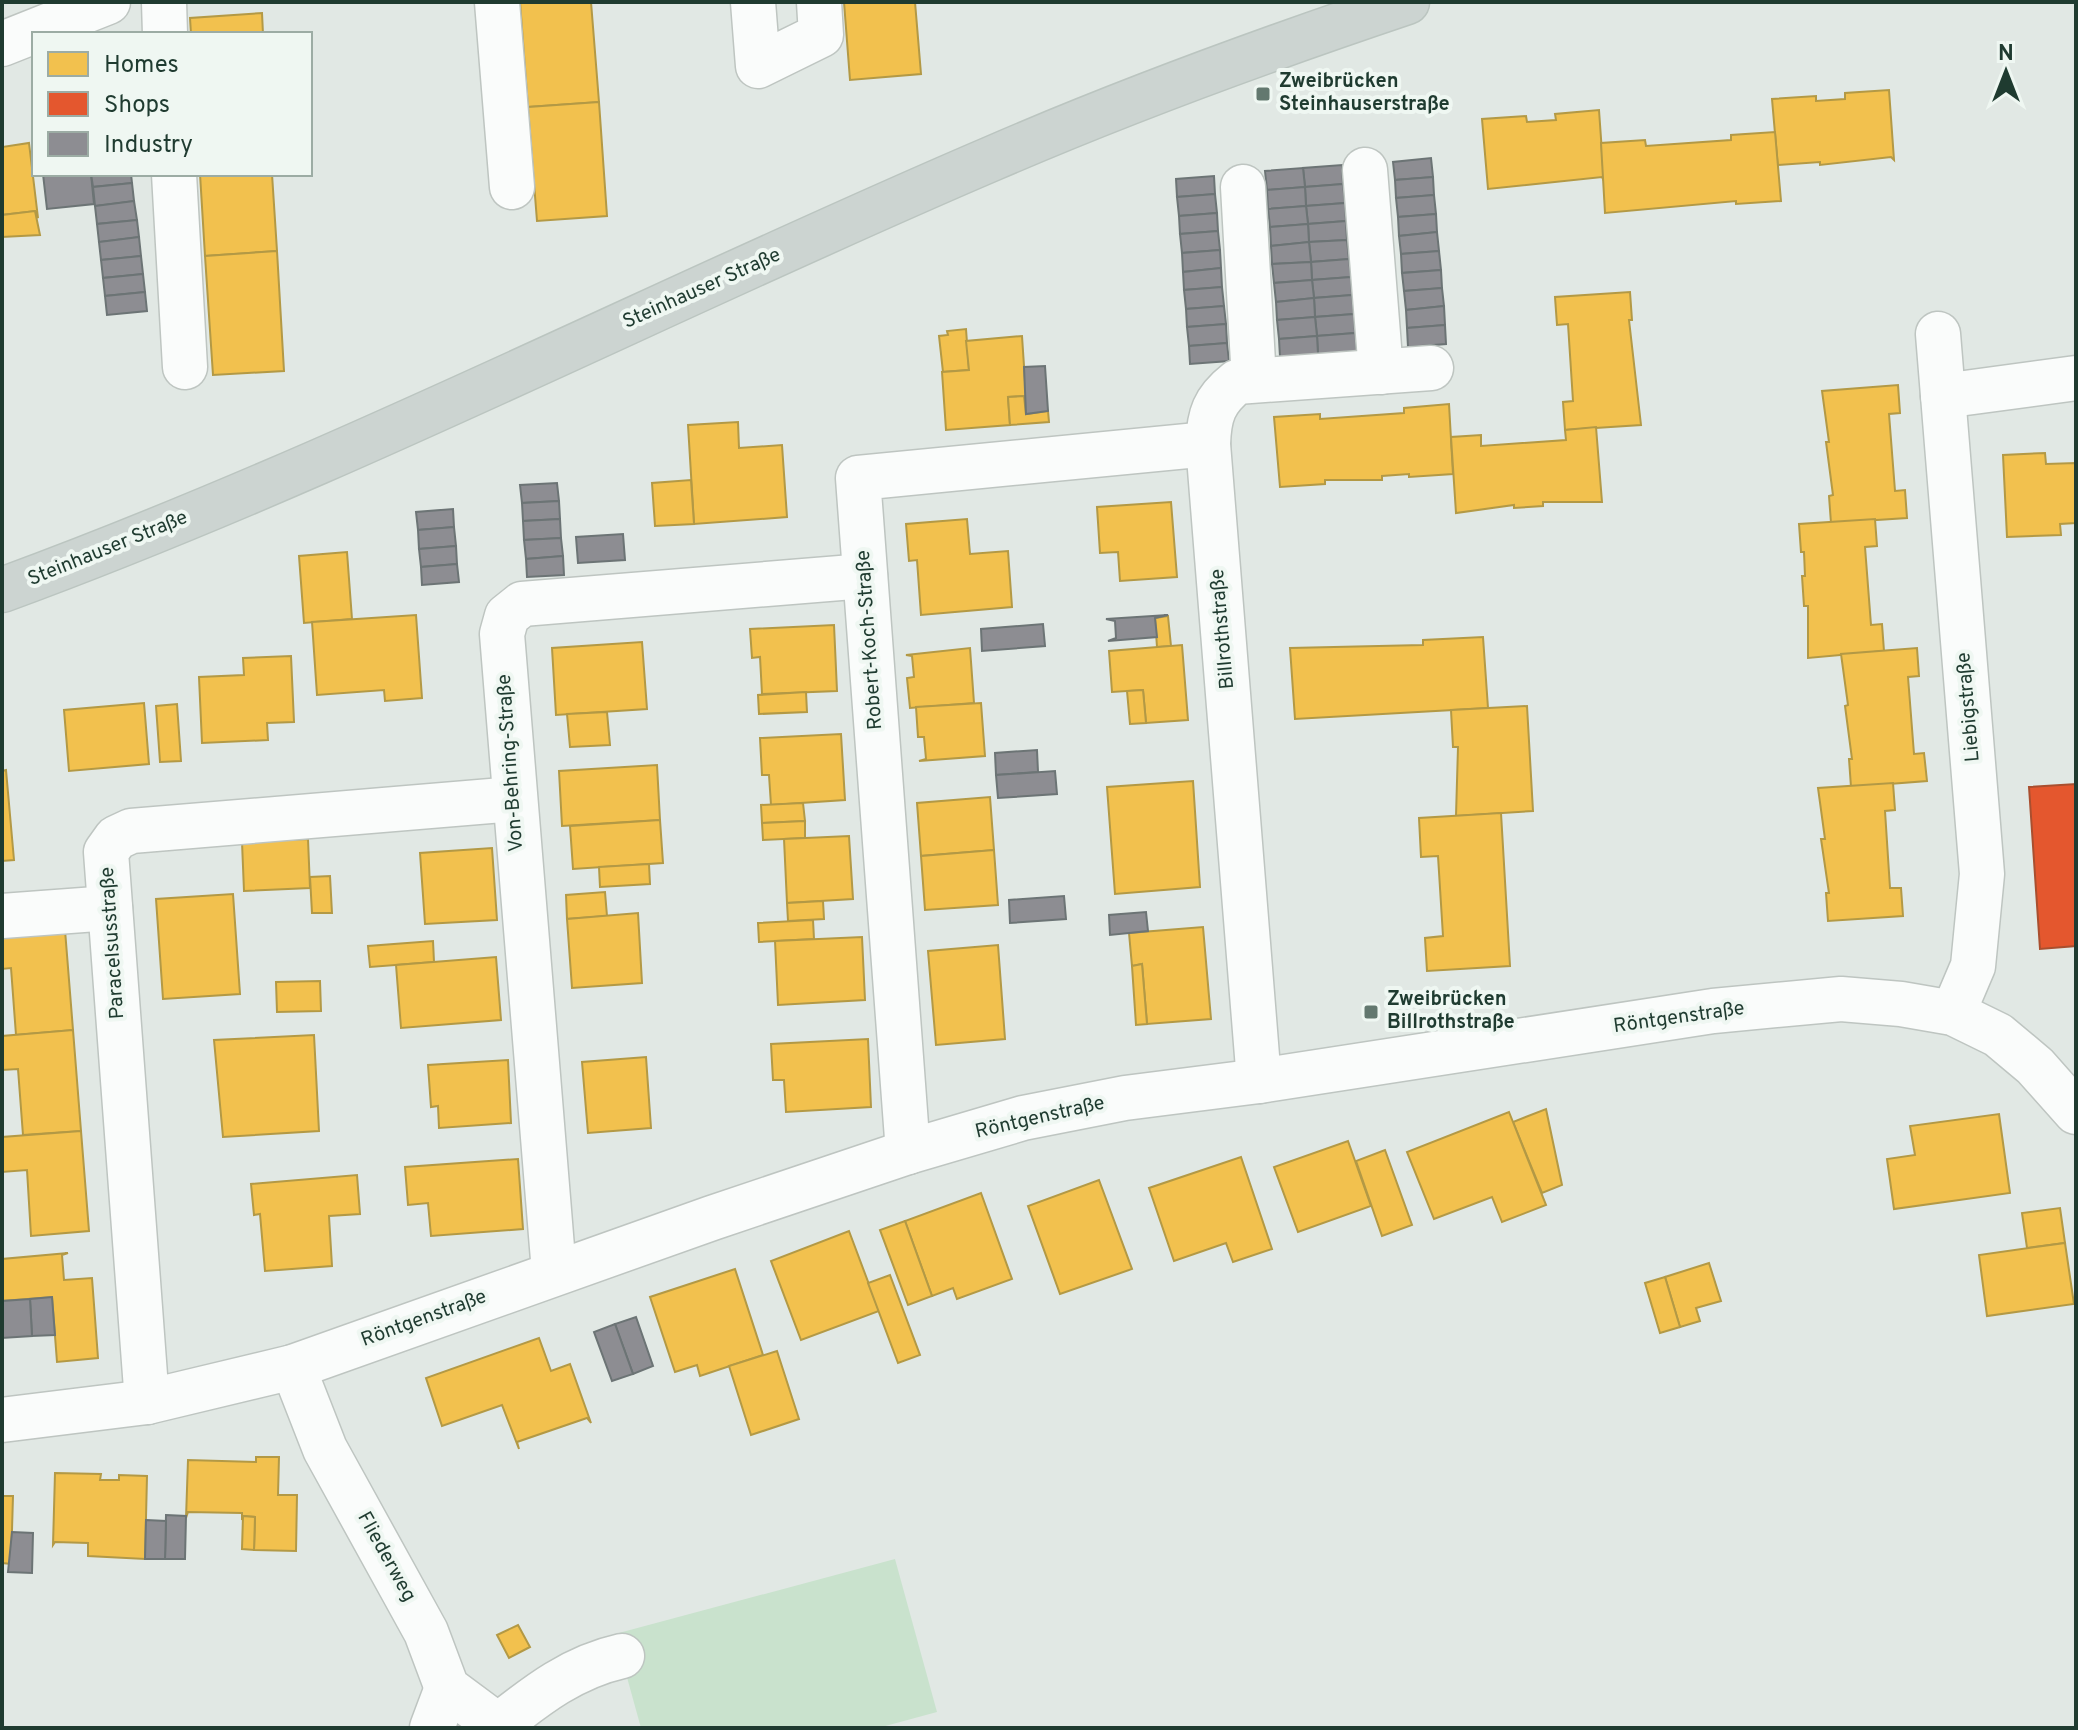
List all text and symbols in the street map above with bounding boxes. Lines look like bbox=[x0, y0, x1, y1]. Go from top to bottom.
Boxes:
legend bbox=[32, 32, 312, 176]
north arrow bbox=[1966, 32, 2046, 112]
text: N bbox=[1998, 41, 2014, 68]
text: Homes bbox=[104, 51, 179, 81]
place label: Zweibrücken Steinhauserstraße bbox=[1279, 69, 1450, 118]
marker: Zweibrücken Steinhauserstraße bbox=[1254, 85, 1272, 103]
text: Shops bbox=[104, 91, 170, 121]
text: Industry bbox=[104, 131, 193, 161]
street label: Steinhauser Straße bbox=[619, 243, 785, 335]
street label: Steinhauser Straße bbox=[24, 505, 192, 593]
street label: Robert-Koch-Straße bbox=[851, 549, 889, 731]
street label: Billrothstraße bbox=[1205, 568, 1241, 690]
street label: Liebigstraße bbox=[1951, 651, 1987, 763]
street label: Von-Behring-Straße bbox=[492, 673, 530, 853]
street label: Paracelsusstraße bbox=[95, 866, 131, 1020]
place label: Zweibrücken Billrothstraße bbox=[1387, 987, 1515, 1036]
street label: Röntgenstraße bbox=[1612, 996, 1746, 1040]
marker: Zweibrücken Billrothstraße bbox=[1362, 1003, 1380, 1021]
street label: Röntgenstraße bbox=[973, 1090, 1107, 1146]
street label: Röntgenstraße bbox=[358, 1284, 490, 1354]
street label: Fliederweg bbox=[351, 1507, 421, 1607]

